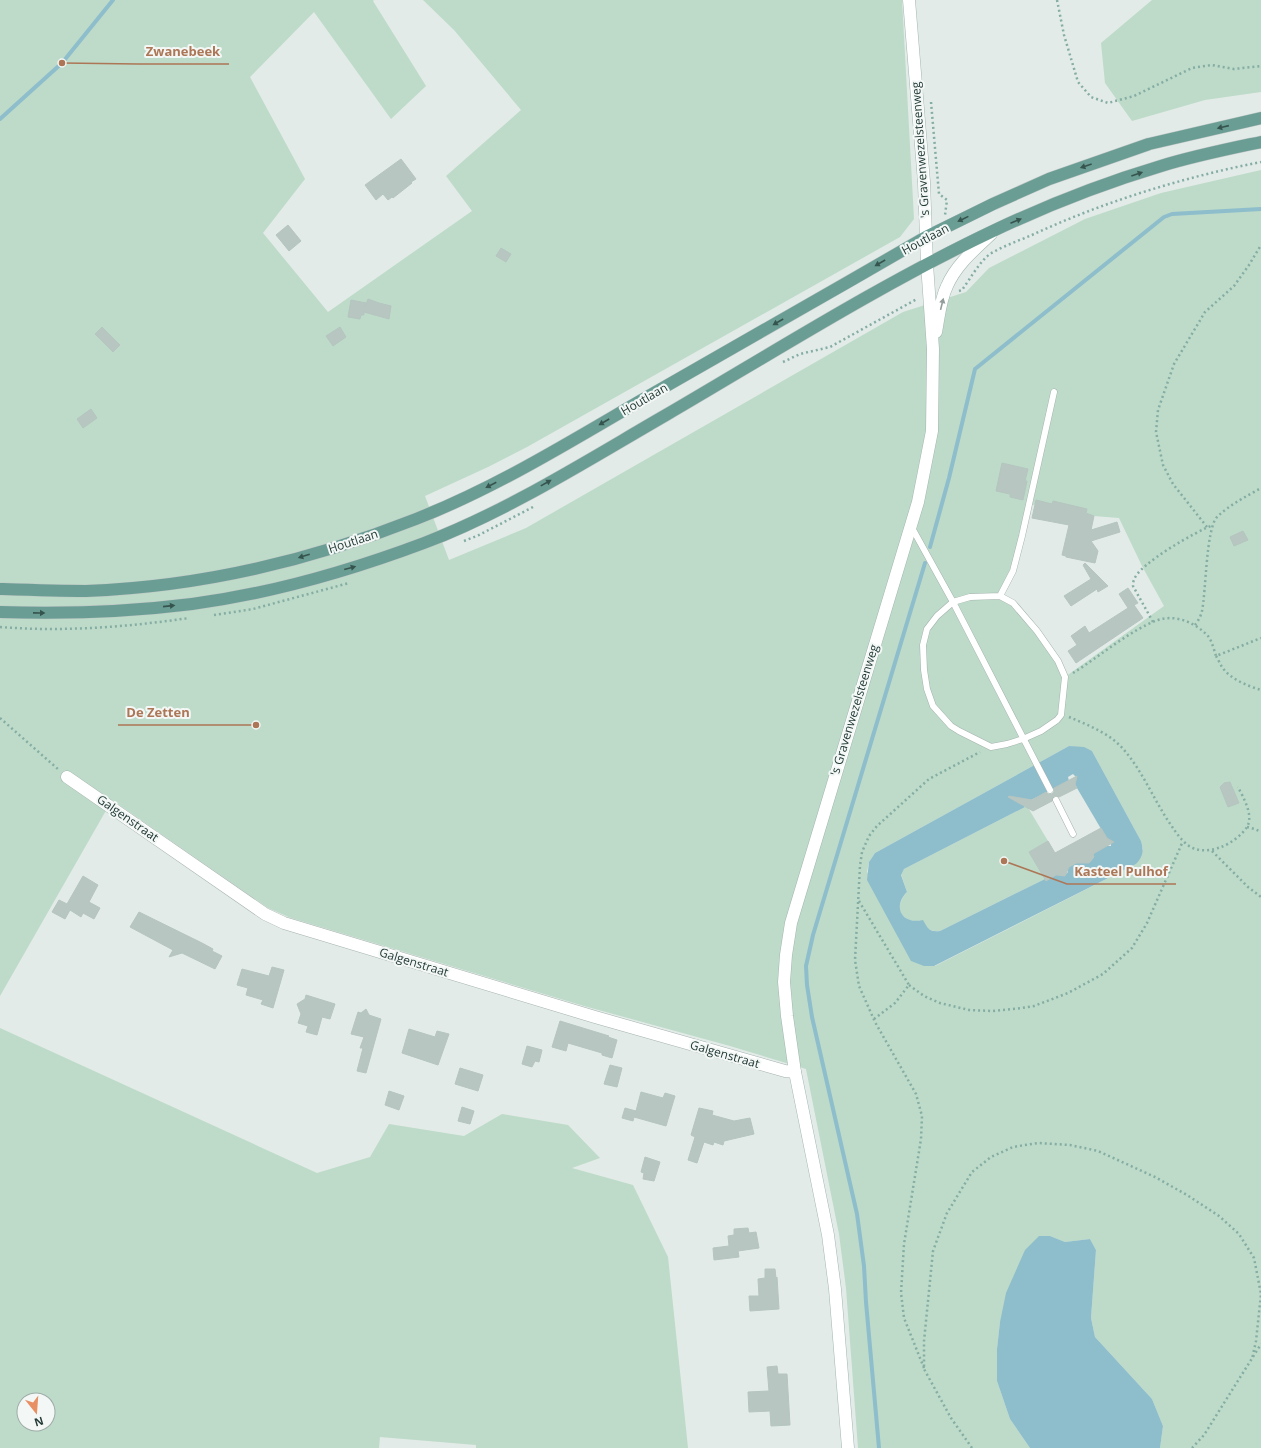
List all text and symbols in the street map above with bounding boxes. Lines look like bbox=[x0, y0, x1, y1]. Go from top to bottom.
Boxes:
callout: Zwanebeek bbox=[138, 39, 229, 64]
text: Zwanebeek bbox=[146, 42, 221, 60]
street label: 's Gravenwezelsteenweg bbox=[907, 81, 933, 219]
one-way arrow bbox=[1217, 124, 1229, 130]
one-way arrow bbox=[1079, 164, 1091, 170]
one-way arrow bbox=[1131, 171, 1143, 177]
one-way arrow bbox=[957, 216, 969, 222]
one-way arrow bbox=[1010, 217, 1022, 223]
street label: Houtlaan bbox=[898, 219, 952, 259]
one-way arrow bbox=[874, 260, 886, 267]
one-way arrow bbox=[939, 298, 945, 310]
one-way arrow bbox=[772, 319, 784, 326]
street label: Houtlaan bbox=[617, 379, 671, 419]
one-way arrow bbox=[598, 418, 610, 425]
one-way arrow bbox=[541, 480, 552, 487]
one-way arrow bbox=[485, 482, 497, 488]
street label: Houtlaan bbox=[326, 525, 380, 557]
one-way arrow bbox=[298, 553, 310, 559]
one-way arrow bbox=[345, 565, 357, 571]
one-way arrow bbox=[163, 603, 175, 609]
one-way arrow bbox=[33, 610, 46, 616]
street label: 's Gravenwezelsteenweg bbox=[826, 642, 882, 778]
callout: De Zetten bbox=[118, 700, 197, 725]
text: De Zetten bbox=[126, 703, 190, 721]
street label: Galgenstraat bbox=[94, 791, 162, 845]
callout: Kasteel Pulhof bbox=[1067, 859, 1176, 884]
text: Kasteel Pulhof bbox=[1074, 862, 1169, 880]
street label: Galgenstraat bbox=[377, 943, 451, 981]
street label: Galgenstraat bbox=[688, 1036, 762, 1072]
north arrow bbox=[16, 1392, 56, 1432]
text: N bbox=[33, 1414, 46, 1431]

